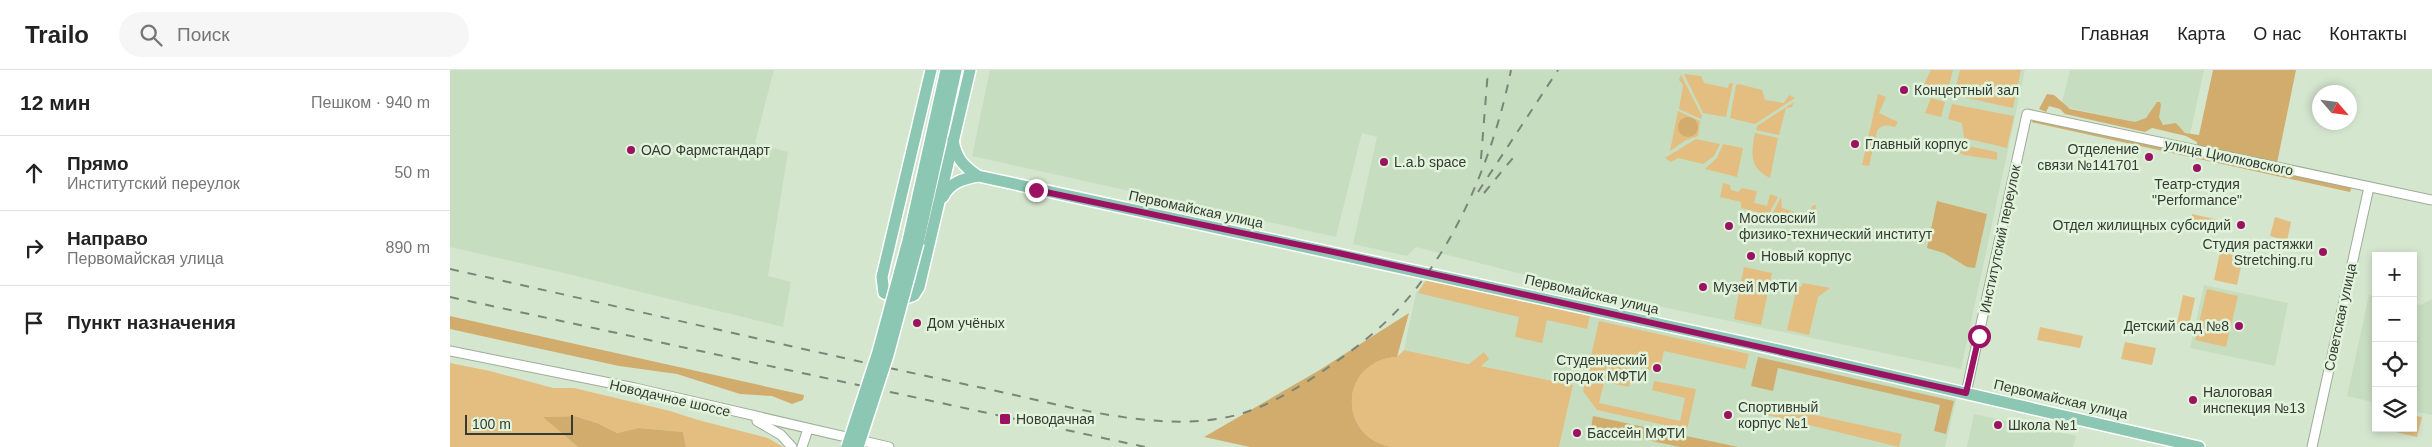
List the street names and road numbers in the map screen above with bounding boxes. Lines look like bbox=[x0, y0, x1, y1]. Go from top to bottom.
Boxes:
street label: улица Циолковского bbox=[2163, 136, 2295, 179]
street label: Институтский переулок bbox=[1976, 163, 2024, 315]
street label: Первомайская улица bbox=[1127, 187, 1265, 231]
street label: Советская улица bbox=[2321, 261, 2359, 372]
street label: Первомайская улица bbox=[1523, 271, 1661, 317]
street label: Новодачное шоссе bbox=[608, 376, 732, 420]
street label: Первомайская улица bbox=[1992, 376, 2130, 422]

